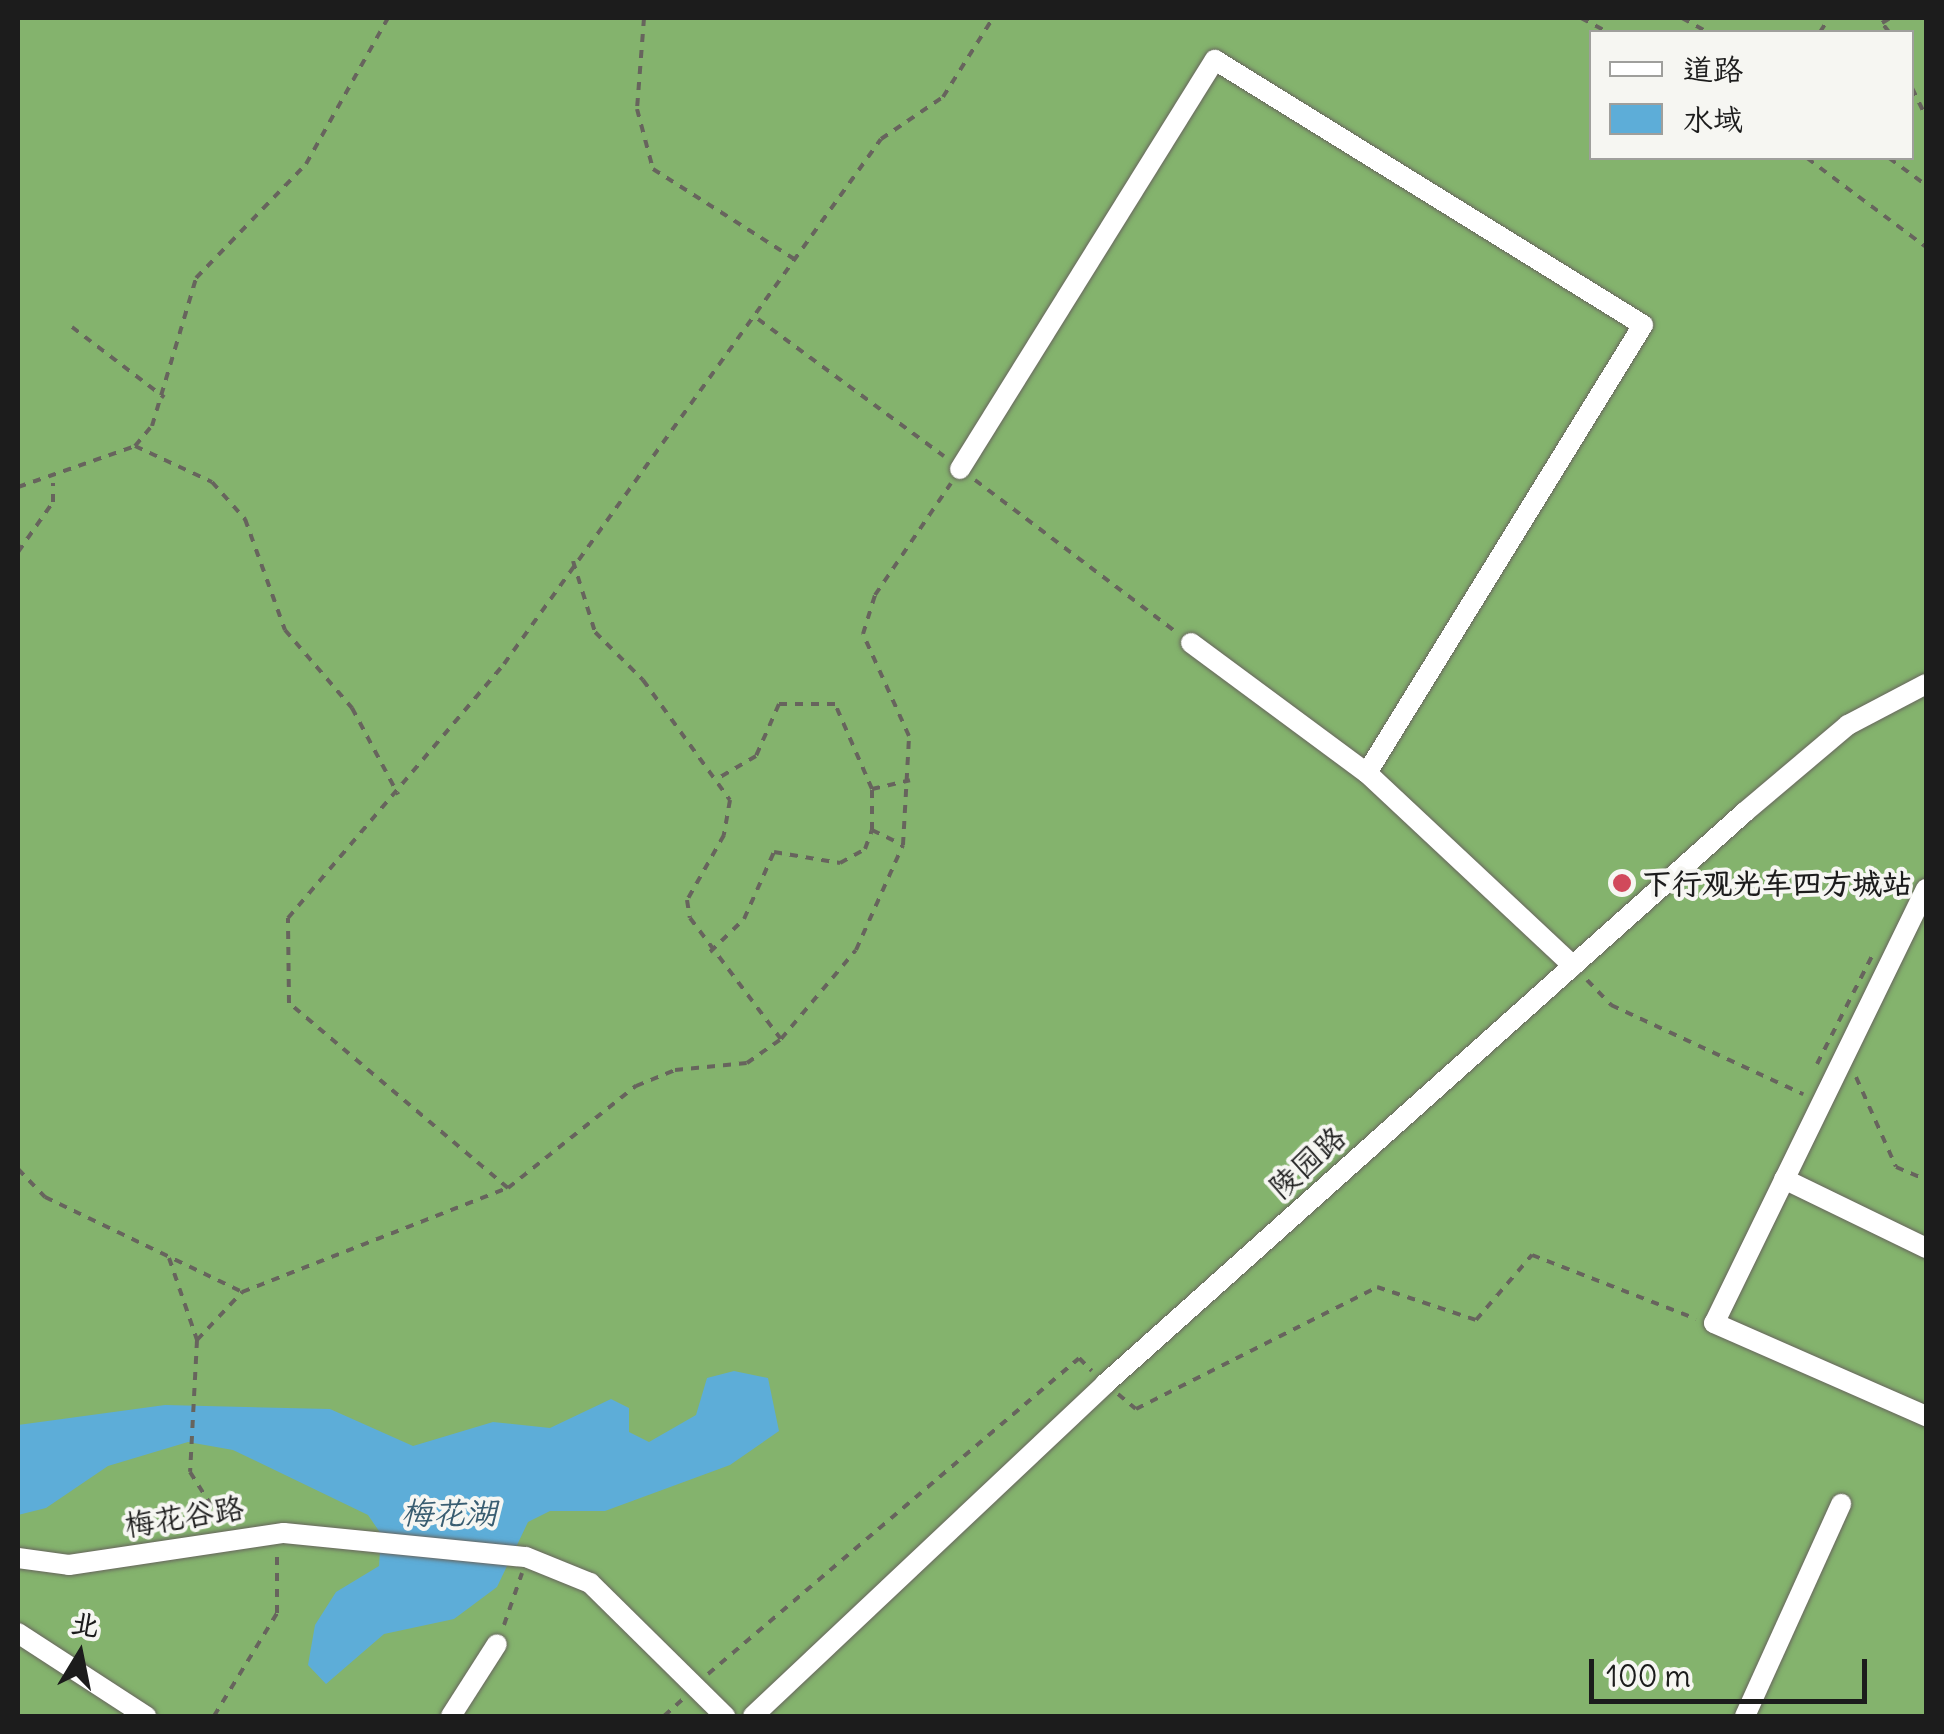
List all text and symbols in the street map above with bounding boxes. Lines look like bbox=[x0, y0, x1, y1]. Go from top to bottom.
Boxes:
legend bbox=[1589, 30, 1914, 160]
text: 道路 bbox=[1683, 50, 1743, 88]
text: 水域 bbox=[1683, 100, 1743, 138]
place label: 下行观光车四方城站 bbox=[1642, 865, 1912, 901]
marker: 下行观光车四方城站 bbox=[1611, 872, 1633, 894]
street label: 陵园路 bbox=[1262, 1119, 1352, 1205]
street label: 梅花谷路 bbox=[122, 1489, 246, 1543]
water label: 梅花湖 bbox=[401, 1494, 497, 1532]
north arrow bbox=[30, 1604, 130, 1704]
text: 北 bbox=[68, 1604, 102, 1645]
scale bar bbox=[1594, 1639, 1872, 1701]
text: 100 m bbox=[1606, 1657, 1691, 1695]

